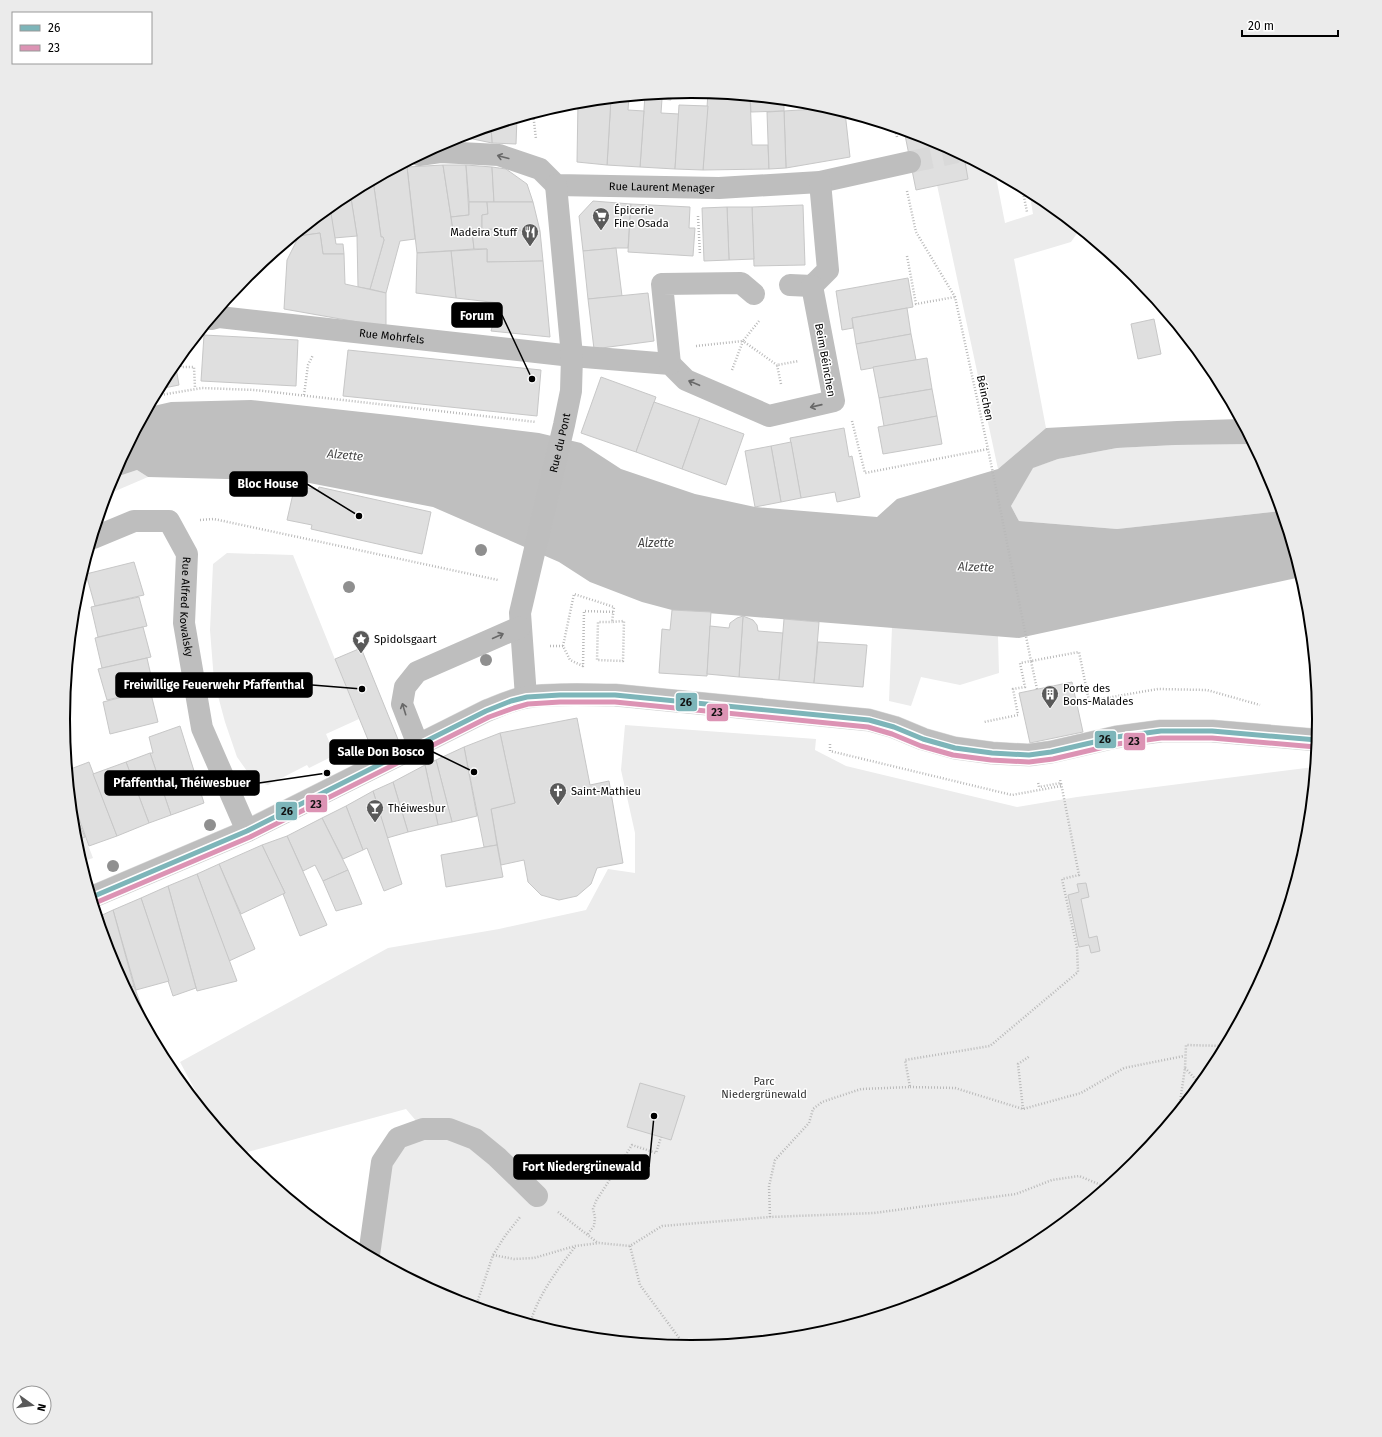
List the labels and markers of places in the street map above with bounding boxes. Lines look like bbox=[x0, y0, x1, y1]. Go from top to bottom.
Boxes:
place label: Épicerie Fine Osada bbox=[614, 203, 669, 230]
supermarket icon: Épicerie Fine Osada bbox=[591, 206, 611, 231]
restaurant icon: Madeira Stuff bbox=[520, 222, 540, 247]
place label: Madeira Stuff bbox=[450, 226, 518, 239]
callout: Forum bbox=[452, 303, 502, 327]
callout: Bloc House bbox=[230, 472, 307, 496]
place icon: Spidolsgaart bbox=[351, 629, 371, 654]
place label: Spidolsgaart bbox=[374, 633, 437, 646]
callout: Freiwillige Feuerwehr Pfaffenthal bbox=[116, 673, 312, 697]
place label: Porte des Bons-Malades bbox=[1063, 682, 1133, 708]
building icon: Porte des Bons-Malades bbox=[1040, 684, 1060, 709]
callout: Salle Don Bosco bbox=[330, 740, 433, 764]
callout: Pfaffenthal, Théiwesbuer bbox=[105, 771, 259, 795]
church icon: Saint-Mathieu bbox=[548, 781, 568, 806]
place label: Saint-Mathieu bbox=[571, 785, 641, 798]
bar icon: Théiwesbur bbox=[365, 798, 385, 823]
place label: Théiwesbur bbox=[388, 802, 446, 815]
callout: Fort Niedergrünewald bbox=[514, 1155, 649, 1179]

